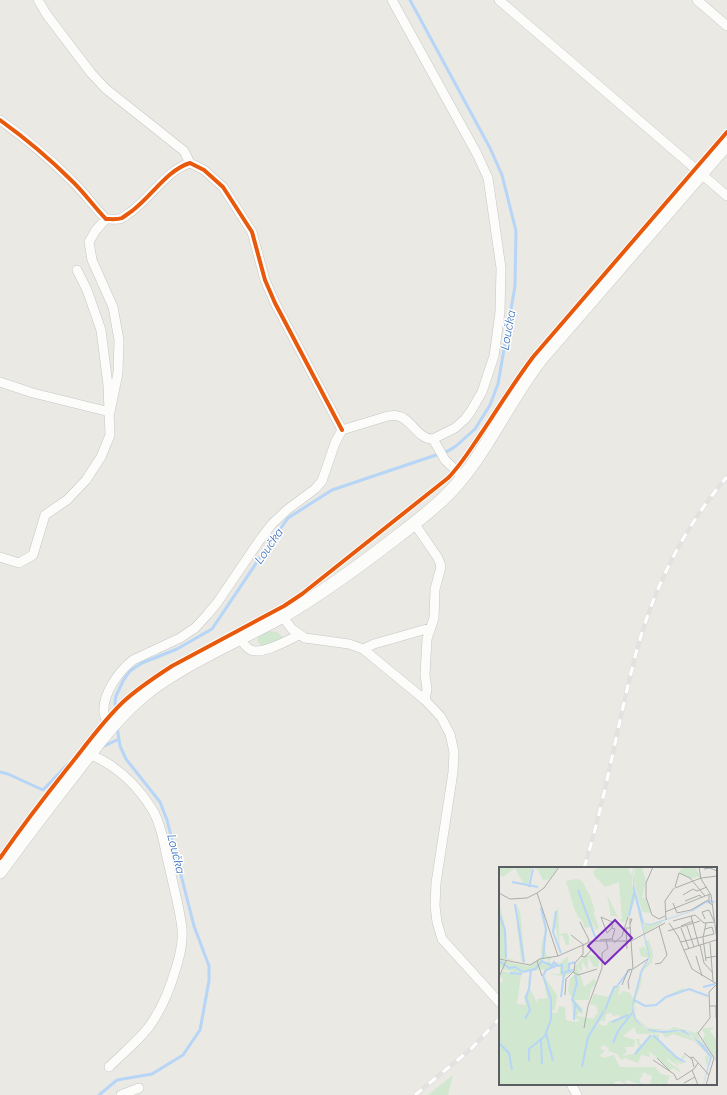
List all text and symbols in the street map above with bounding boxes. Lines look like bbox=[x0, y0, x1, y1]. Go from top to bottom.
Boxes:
water label: Loučka bbox=[498, 309, 518, 351]
water label: Loučka bbox=[252, 526, 286, 566]
water label: Loučka bbox=[164, 833, 188, 875]
inset map bbox=[499, 867, 717, 1085]

